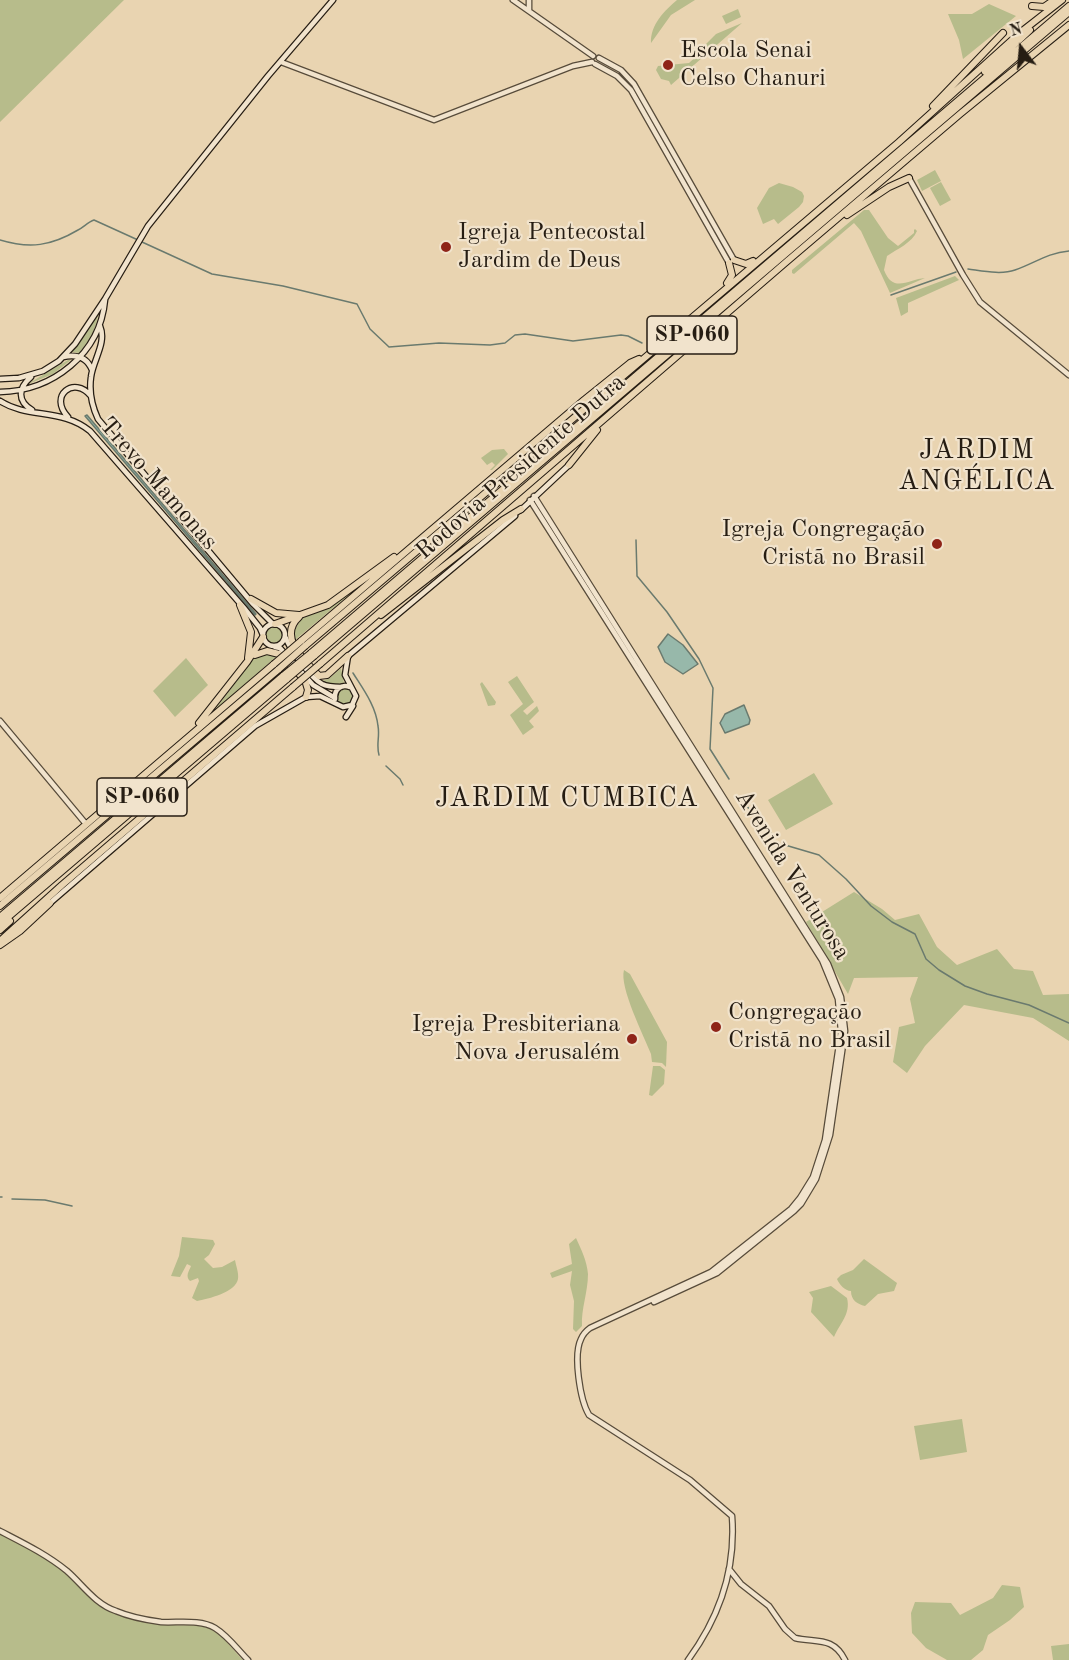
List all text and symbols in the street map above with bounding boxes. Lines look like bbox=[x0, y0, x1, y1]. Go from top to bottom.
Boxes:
north arrow bbox=[991, 18, 1051, 78]
text: N bbox=[1008, 21, 1024, 40]
place label: Escola Senai Celso Chanuri bbox=[680, 37, 826, 93]
marker: Escola Senai Celso Chanuri bbox=[661, 58, 675, 72]
place label: Igreja Pentecostal Jardim de Deus bbox=[458, 219, 646, 275]
marker: Igreja Pentecostal Jardim de Deus bbox=[439, 240, 453, 254]
road number: SP-060 bbox=[647, 316, 737, 354]
street label: Rodovia Presidente Dutra bbox=[410, 368, 632, 566]
street label: Trevo Mamonas bbox=[93, 412, 223, 556]
district label: JARDIM ANGÉLICA bbox=[898, 435, 1056, 498]
place label: Igreja Congregação Cristã no Brasil bbox=[722, 516, 925, 572]
marker: Igreja Congregação Cristã no Brasil bbox=[930, 537, 944, 551]
road number: SP-060 bbox=[97, 778, 187, 816]
district label: JARDIM CUMBICA bbox=[435, 783, 699, 815]
street label: Avenida Venturosa bbox=[728, 785, 856, 965]
place label: Congregação Cristã no Brasil bbox=[728, 999, 891, 1055]
place label: Igreja Presbiteriana Nova Jerusalém bbox=[412, 1011, 620, 1067]
marker: Congregação Cristã no Brasil bbox=[709, 1020, 723, 1034]
marker: Igreja Presbiteriana Nova Jerusalém bbox=[625, 1032, 639, 1046]

